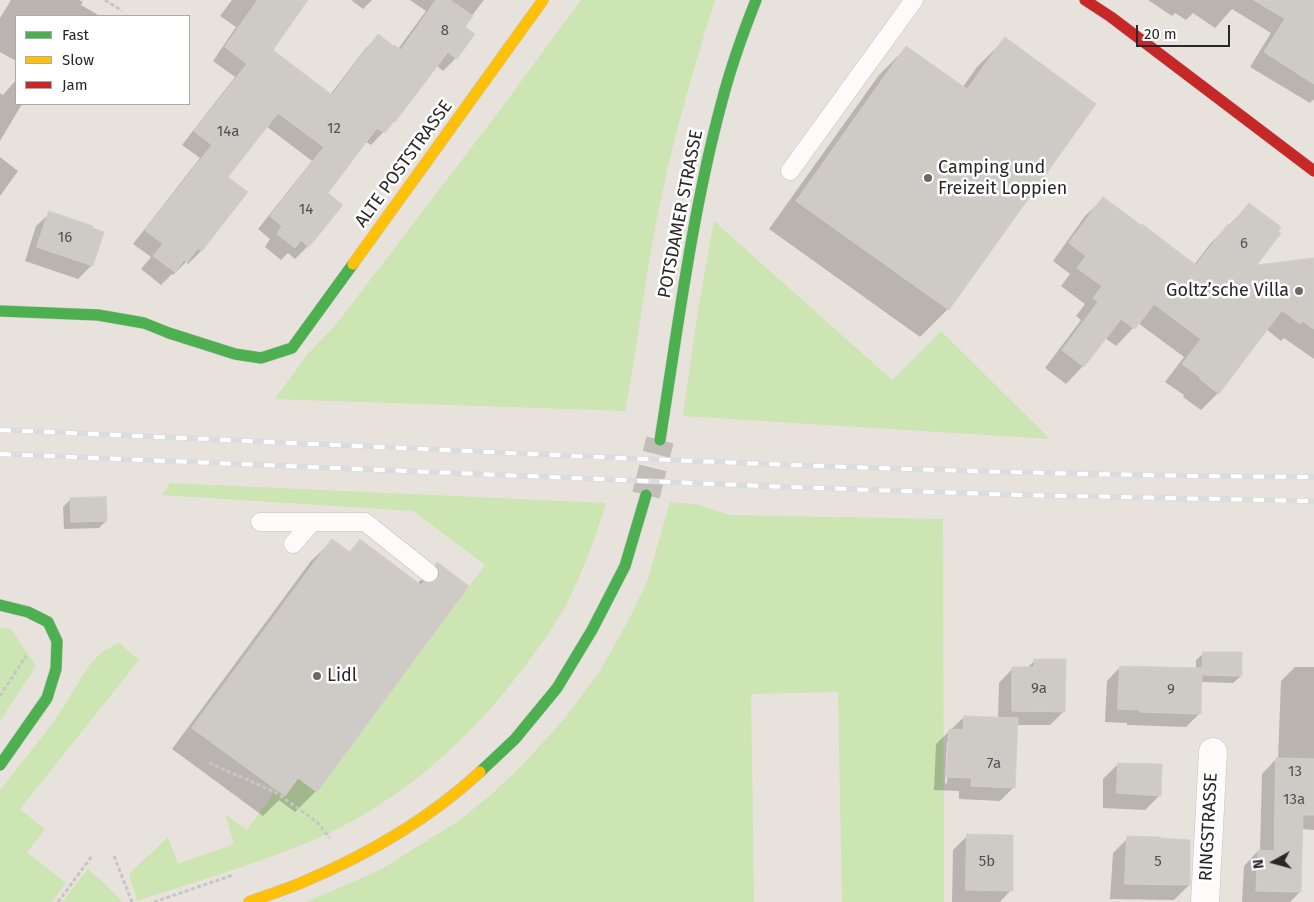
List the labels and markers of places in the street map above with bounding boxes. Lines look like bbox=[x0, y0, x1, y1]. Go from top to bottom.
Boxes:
place label: Camping und Freizeit Loppien bbox=[938, 157, 1067, 200]
marker: Camping und Freizeit Loppien bbox=[922, 172, 934, 184]
place label: Goltz’sche Villa bbox=[1166, 280, 1289, 302]
marker: Goltz’sche Villa bbox=[1293, 285, 1305, 297]
place label: Lidl bbox=[327, 665, 357, 687]
marker: Lidl bbox=[311, 670, 323, 682]

